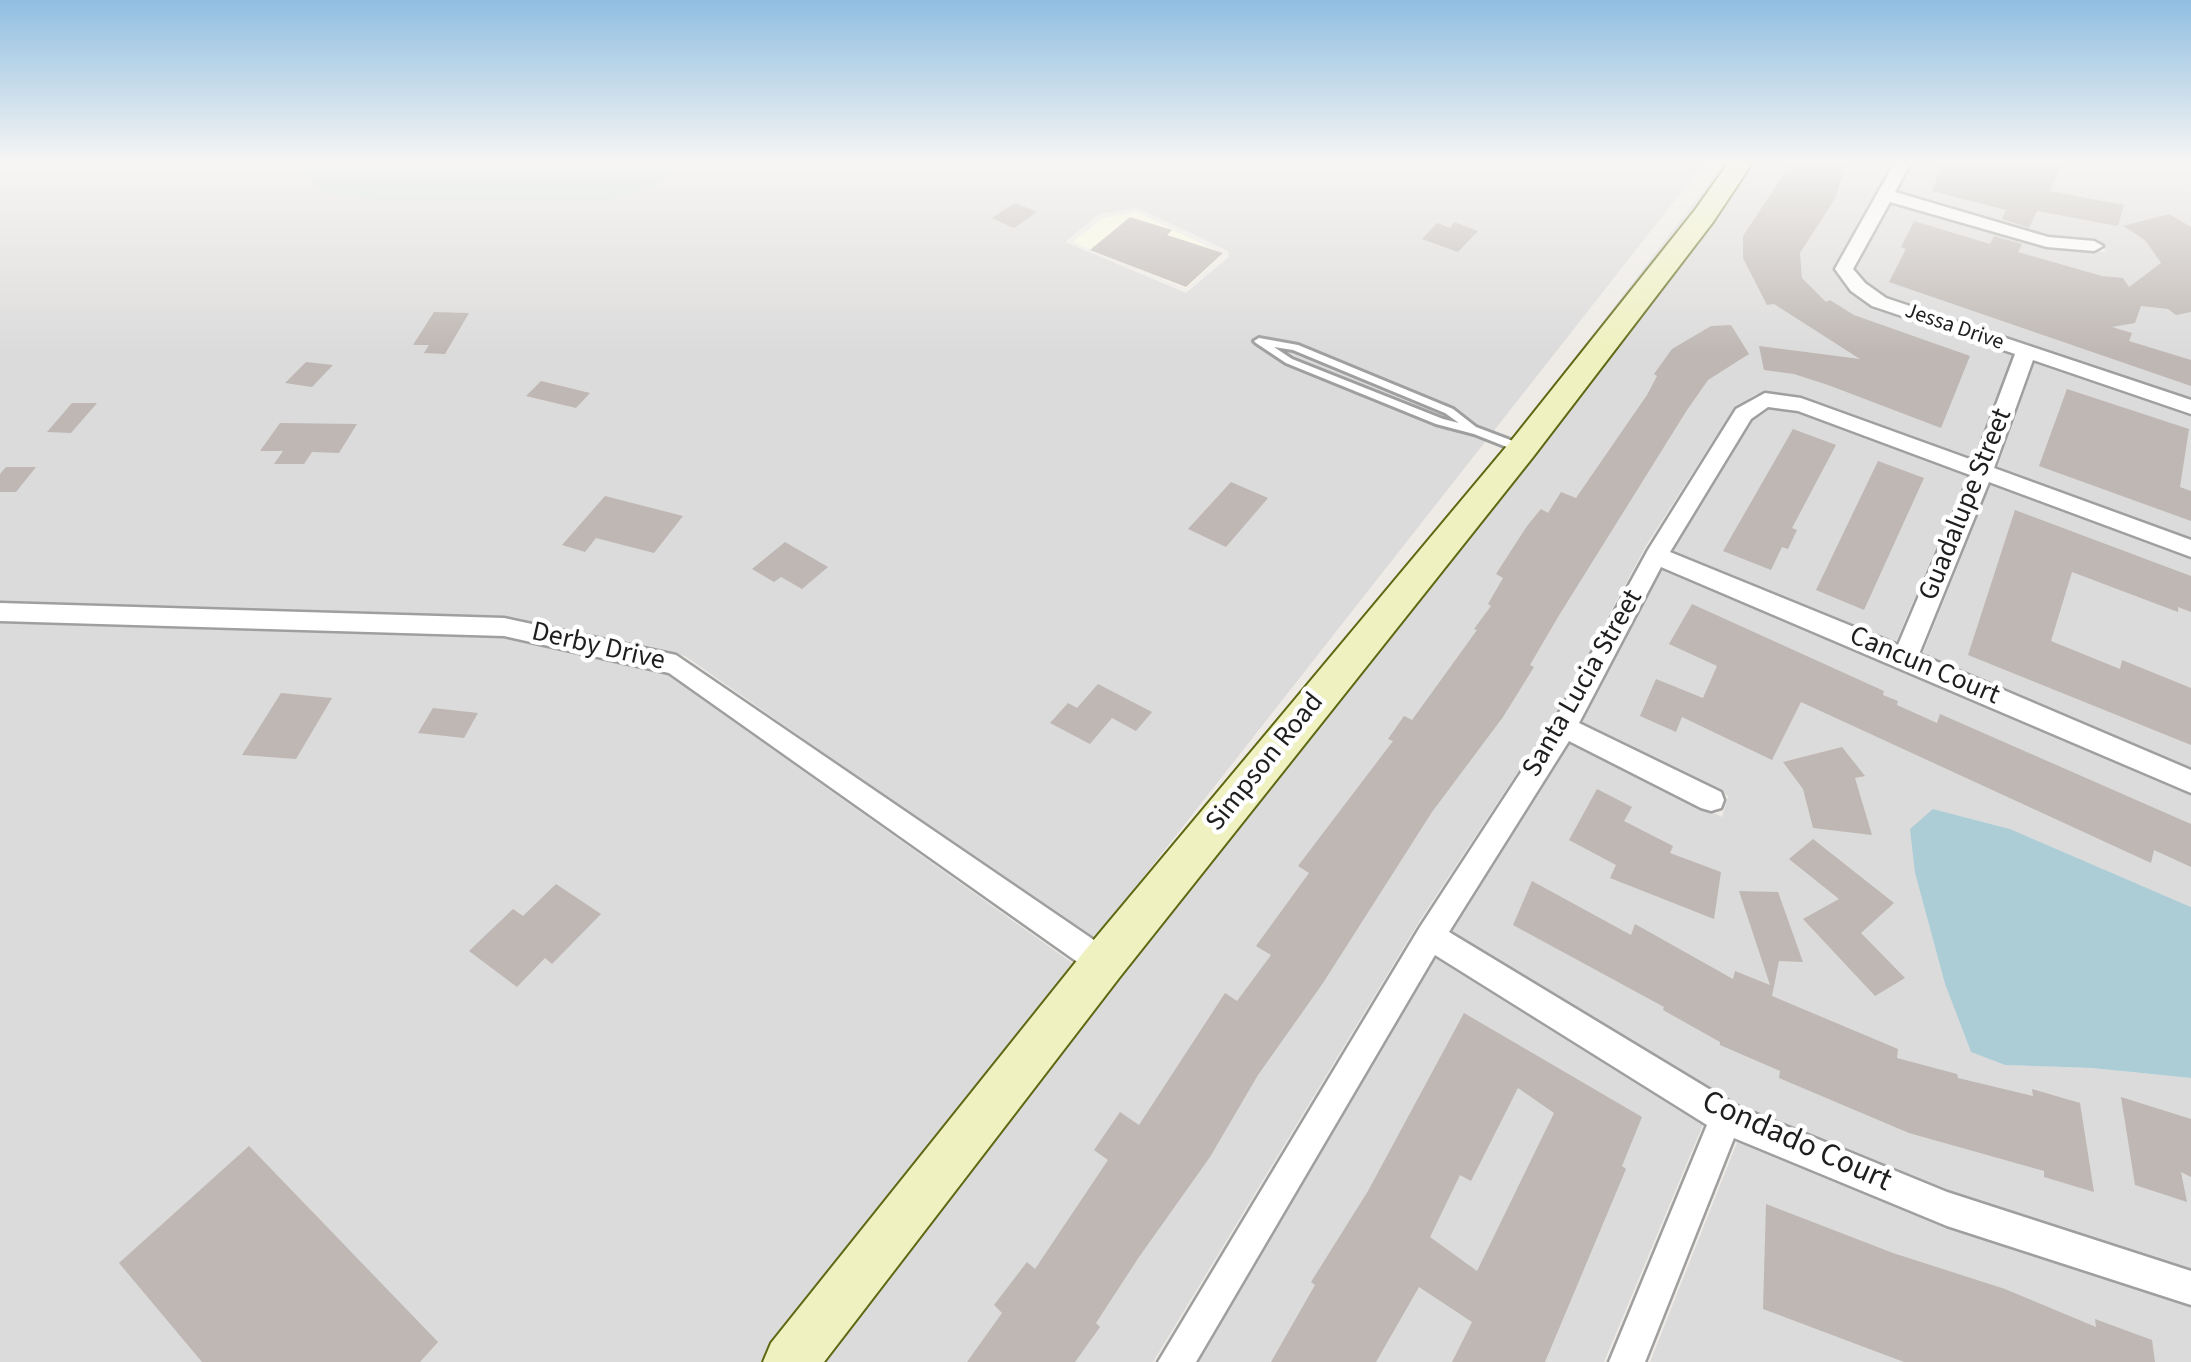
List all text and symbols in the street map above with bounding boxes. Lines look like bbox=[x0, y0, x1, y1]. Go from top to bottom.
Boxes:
street label: Jessa Drive bbox=[1901, 299, 2007, 357]
street label: Guadalupe Street bbox=[1913, 404, 2021, 606]
street label: Santa Lucia Street bbox=[1517, 584, 1651, 784]
street label: Derby Drive bbox=[528, 616, 668, 680]
street label: Cancun Court bbox=[1844, 620, 2004, 714]
street label: Simpson Road bbox=[1200, 687, 1332, 839]
street label: Condado Court bbox=[1695, 1084, 1897, 1202]

